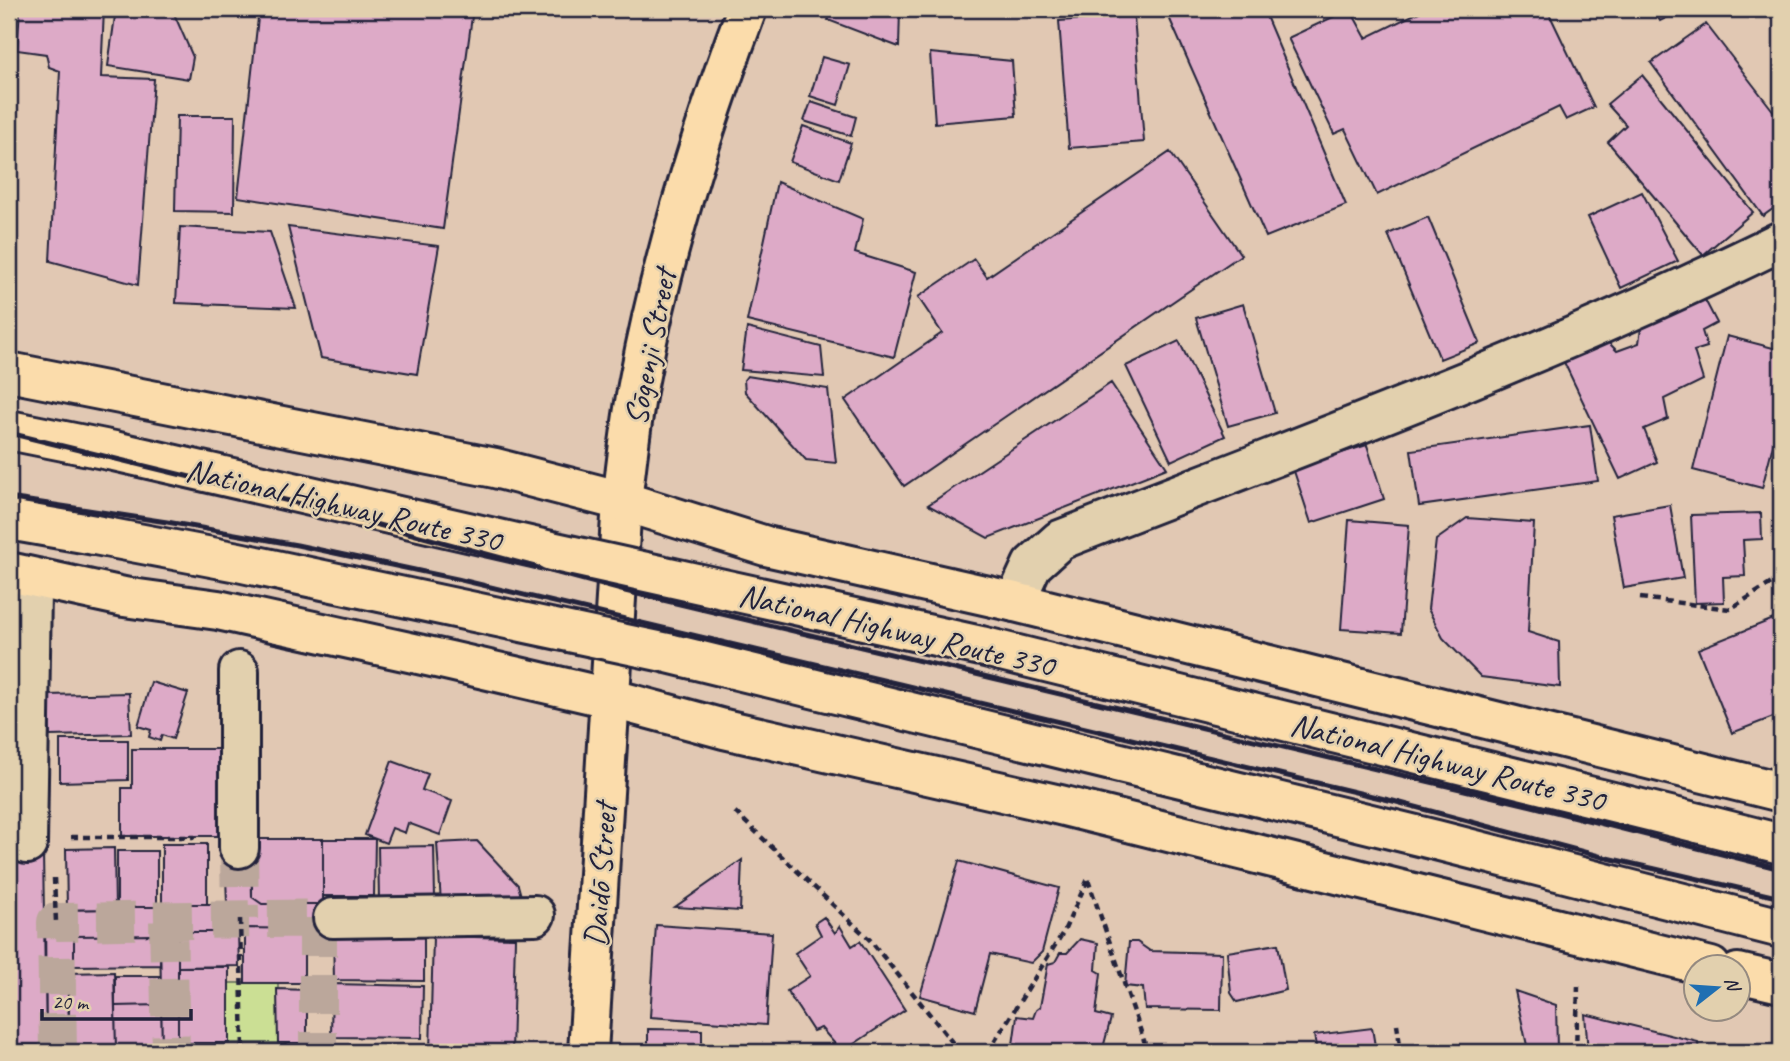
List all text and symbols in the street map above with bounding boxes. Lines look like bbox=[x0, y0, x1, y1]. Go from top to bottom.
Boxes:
street label: Sōgenji Street bbox=[614, 262, 686, 429]
street label: National Highway Route 330 bbox=[182, 448, 508, 562]
street label: National Highway Route 330 bbox=[735, 573, 1061, 687]
street label: National Highway Route 330 bbox=[1286, 703, 1611, 822]
street label: Daidō Street bbox=[574, 798, 626, 948]
north arrow bbox=[1682, 953, 1752, 1023]
text: N bbox=[1719, 974, 1746, 996]
scale bar bbox=[42, 977, 191, 1021]
text: 20 m bbox=[52, 989, 90, 1015]

